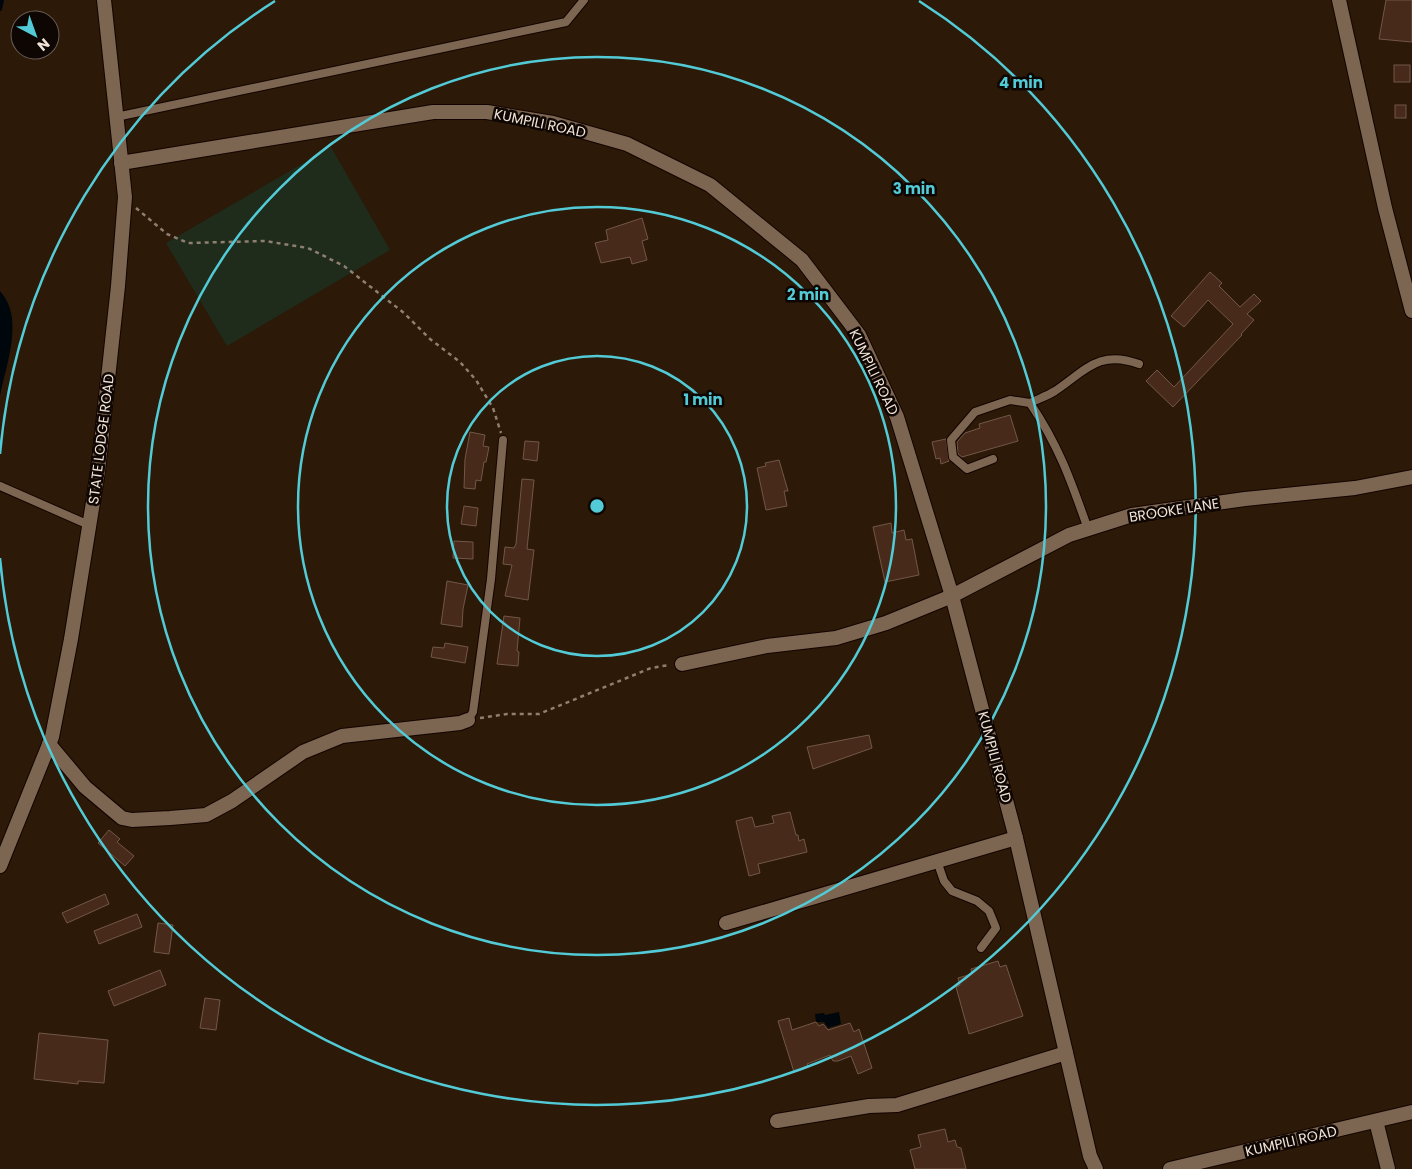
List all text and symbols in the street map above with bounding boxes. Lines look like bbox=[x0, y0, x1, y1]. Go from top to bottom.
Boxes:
north arrow bbox=[10, 10, 60, 60]
text: N bbox=[33, 34, 54, 56]
text: 4 min bbox=[999, 72, 1043, 93]
street label: KUMPILI ROAD bbox=[492, 103, 588, 143]
text: 3 min bbox=[893, 178, 935, 199]
text: 2 min bbox=[787, 284, 829, 305]
street label: KUMPILI ROAD bbox=[845, 326, 904, 418]
street label: STATE LODGE ROAD bbox=[83, 373, 119, 505]
text: 1 min bbox=[683, 389, 723, 410]
street label: BROOKE LANE bbox=[1128, 493, 1220, 527]
centre of rings bbox=[588, 497, 606, 515]
street label: KUMPILI ROAD bbox=[973, 709, 1017, 805]
street label: KUMPILI ROAD bbox=[1243, 1121, 1339, 1161]

